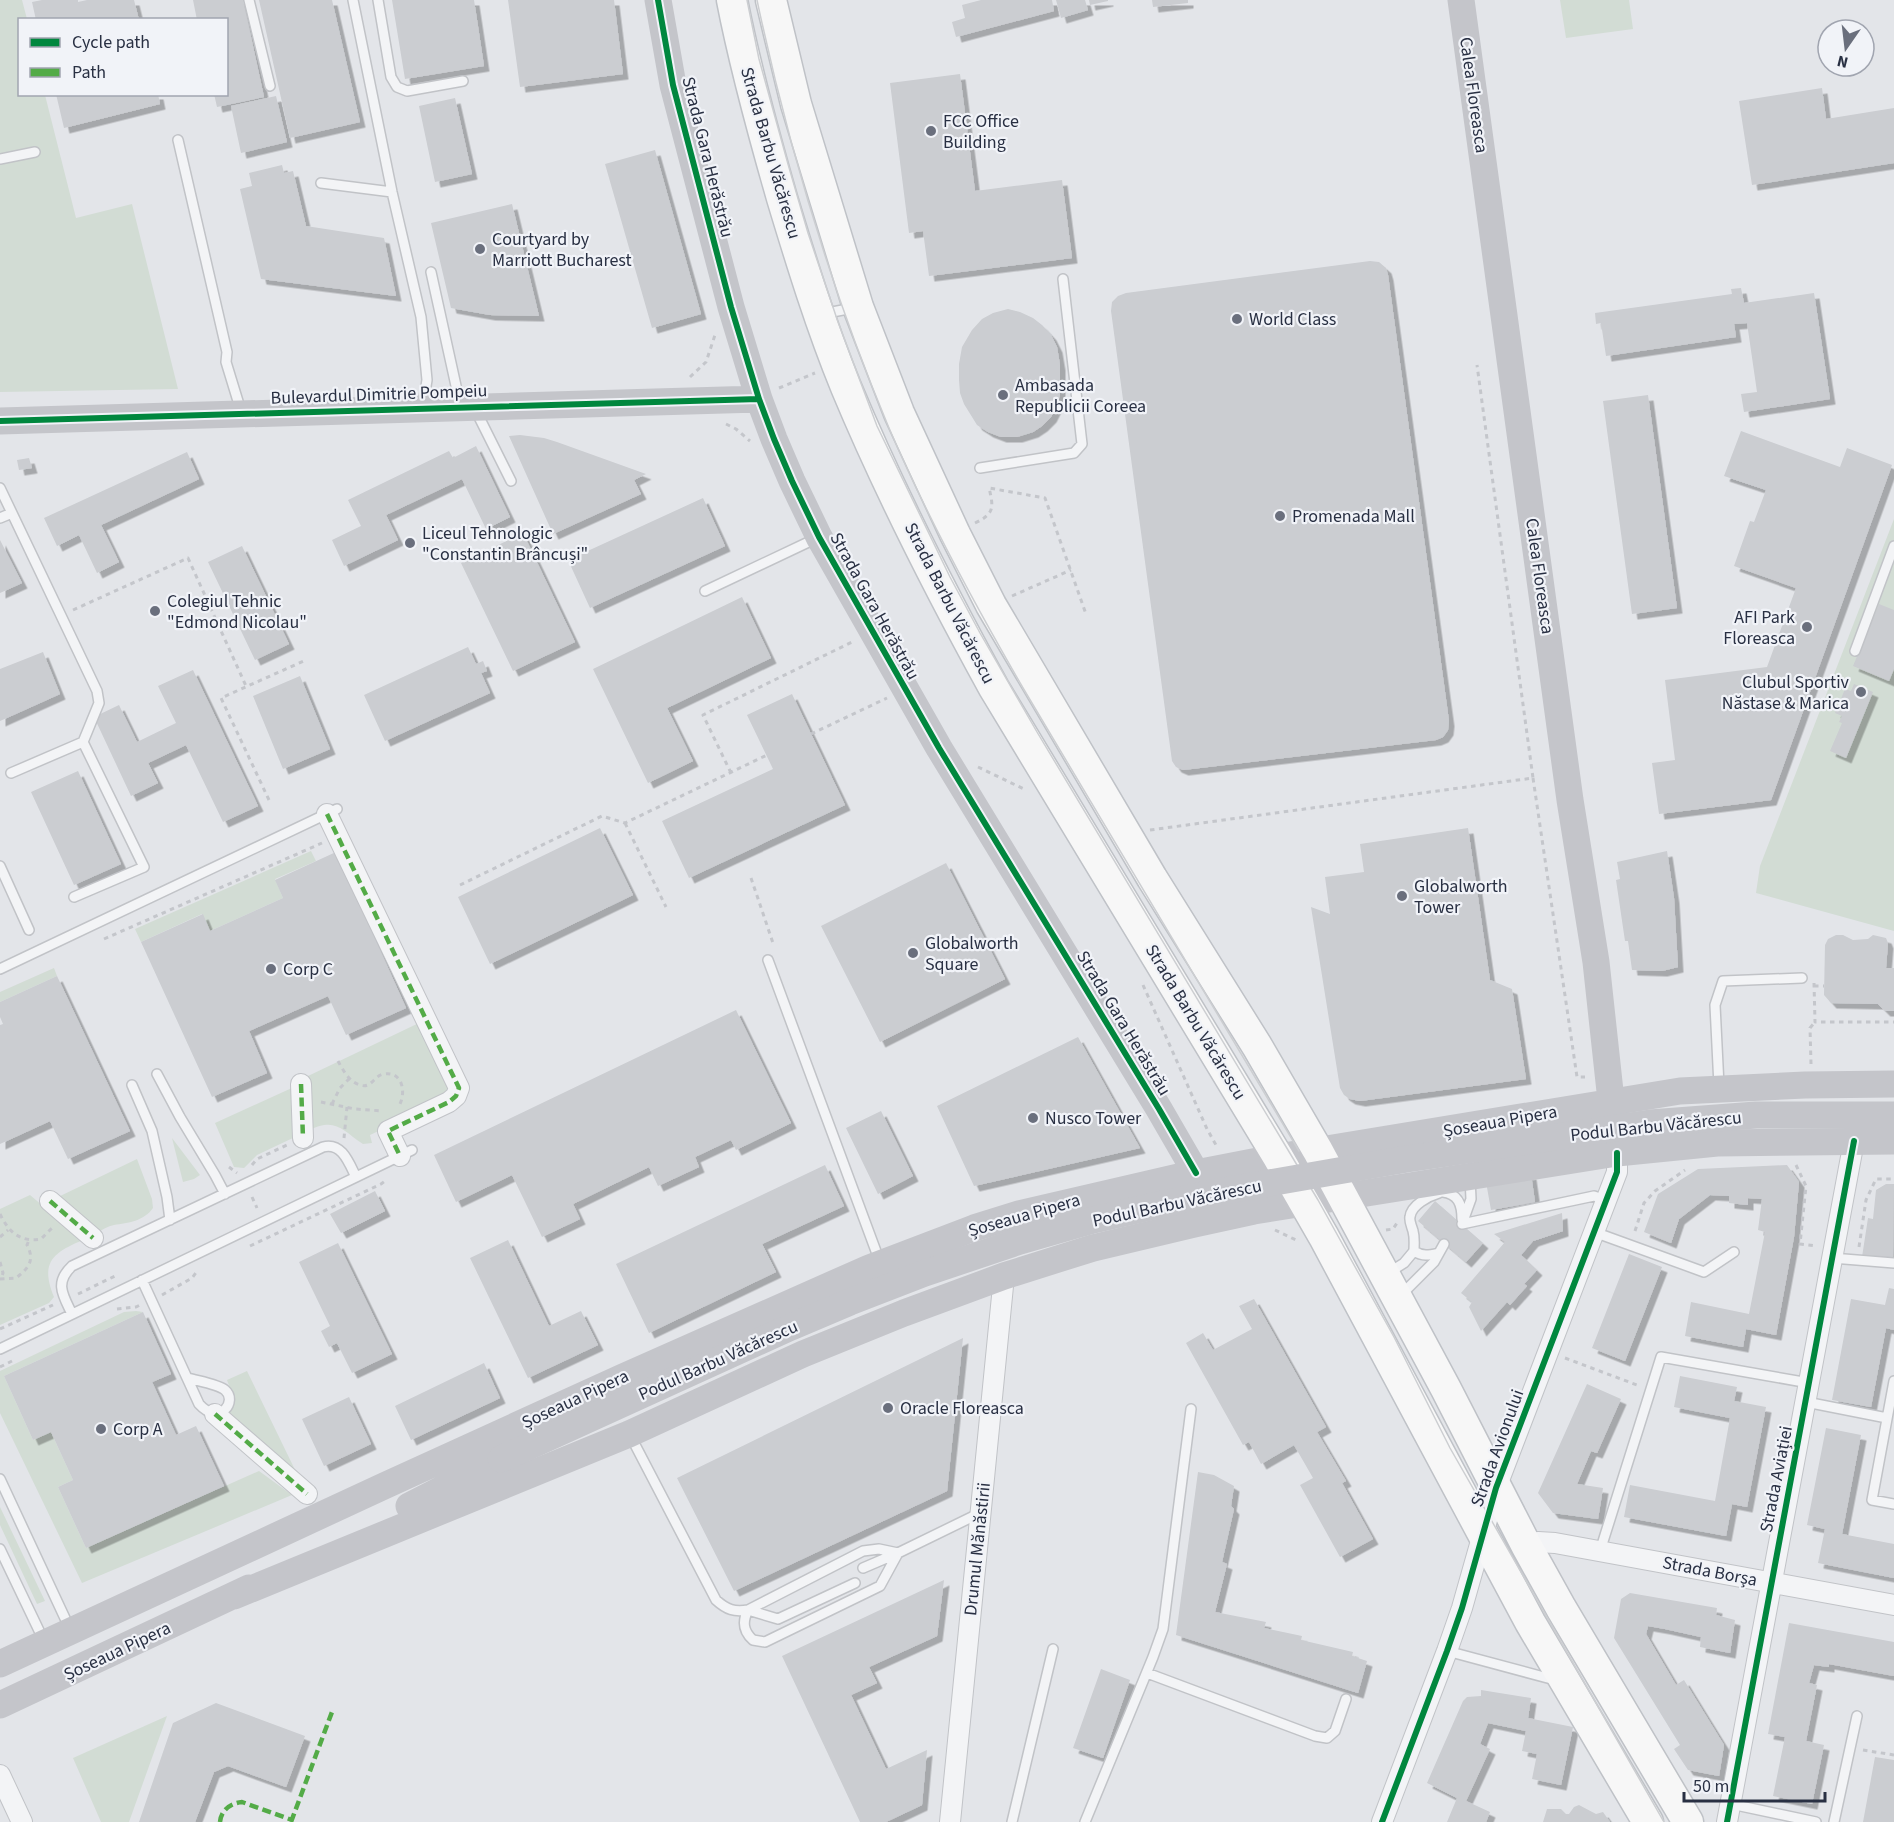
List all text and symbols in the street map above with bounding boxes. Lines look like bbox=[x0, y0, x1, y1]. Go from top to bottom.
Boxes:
legend bbox=[18, 18, 228, 96]
north arrow bbox=[1816, 18, 1876, 78]
text: Cycle path bbox=[72, 30, 150, 55]
street label: Calea Floreasca bbox=[1453, 35, 1494, 155]
text: N bbox=[1835, 50, 1850, 74]
text: Path bbox=[72, 60, 106, 85]
street label: Strada Barbu Văcărescu bbox=[734, 64, 807, 242]
street label: Strada Gara Herăstrău bbox=[675, 74, 740, 240]
place label: FCC Office Building bbox=[943, 109, 1019, 155]
marker: FCC Office Building bbox=[924, 124, 938, 138]
place label: Courtyard by Marriott Bucharest bbox=[492, 227, 632, 273]
marker: Courtyard by Marriott Bucharest bbox=[473, 242, 487, 256]
place label: World Class bbox=[1249, 307, 1336, 332]
marker: World Class bbox=[1230, 312, 1244, 326]
place label: Ambasada Republicii Coreea bbox=[1015, 373, 1146, 419]
street label: Bulevardul Dimitrie Pompeiu bbox=[270, 378, 488, 411]
marker: Ambasada Republicii Coreea bbox=[996, 388, 1010, 402]
place label: Promenada Mall bbox=[1292, 504, 1415, 529]
marker: Promenada Mall bbox=[1273, 509, 1287, 523]
street label: Calea Floreasca bbox=[1519, 516, 1560, 636]
street label: Strada Barbu Văcărescu bbox=[898, 518, 1001, 688]
place label: Liceul Tehnologic "Constantin Brâncuși" bbox=[422, 521, 588, 567]
street label: Strada Gara Herăstrău bbox=[824, 528, 925, 684]
marker: Liceul Tehnologic "Constantin Brâncuși" bbox=[403, 536, 417, 550]
place label: Colegiul Tehnic "Edmond Nicolau" bbox=[167, 589, 307, 635]
marker: Colegiul Tehnic "Edmond Nicolau" bbox=[148, 604, 162, 618]
place label: AFI Park Floreasca bbox=[1723, 605, 1795, 651]
marker: AFI Park Floreasca bbox=[1800, 620, 1814, 634]
place label: Clubul Sportiv Năstase & Marica bbox=[1722, 670, 1850, 716]
marker: Clubul Sportiv Năstase & Marica bbox=[1854, 685, 1868, 699]
place label: Globalworth Tower bbox=[1414, 874, 1508, 920]
marker: Globalworth Tower bbox=[1395, 889, 1409, 903]
place label: Globalworth Square bbox=[925, 931, 1019, 977]
street label: Strada Barbu Văcărescu bbox=[1139, 940, 1252, 1105]
marker: Globalworth Square bbox=[906, 946, 920, 960]
street label: Strada Gara Herăstrău bbox=[1070, 946, 1177, 1100]
place label: Corp C bbox=[283, 957, 333, 982]
marker: Corp C bbox=[264, 962, 278, 976]
street label: Șoseaua Pipera bbox=[1441, 1099, 1559, 1144]
street label: Podul Barbu Văcărescu bbox=[1569, 1105, 1743, 1148]
place label: Nusco Tower bbox=[1045, 1106, 1142, 1131]
marker: Nusco Tower bbox=[1026, 1111, 1040, 1125]
street label: Podul Barbu Văcărescu bbox=[1090, 1173, 1264, 1234]
street label: Șoseaua Pipera bbox=[965, 1188, 1083, 1243]
street label: Podul Barbu Văcărescu bbox=[634, 1314, 802, 1407]
street label: Șoseaua Pipera bbox=[518, 1364, 633, 1435]
street label: Strada Avionului bbox=[1465, 1386, 1530, 1510]
place label: Oracle Floreasca bbox=[900, 1396, 1024, 1421]
marker: Oracle Floreasca bbox=[881, 1401, 895, 1415]
place label: Corp A bbox=[113, 1417, 163, 1442]
marker: Corp A bbox=[94, 1422, 108, 1436]
street label: Strada Aviației bbox=[1754, 1424, 1799, 1534]
street label: Drumul Mănăstirii bbox=[958, 1481, 997, 1617]
street label: Strada Borșa bbox=[1660, 1550, 1759, 1593]
street label: Șoseaua Pipera bbox=[60, 1616, 175, 1687]
scale bar bbox=[1684, 1765, 1825, 1803]
text: 50 m bbox=[1693, 1774, 1729, 1799]

